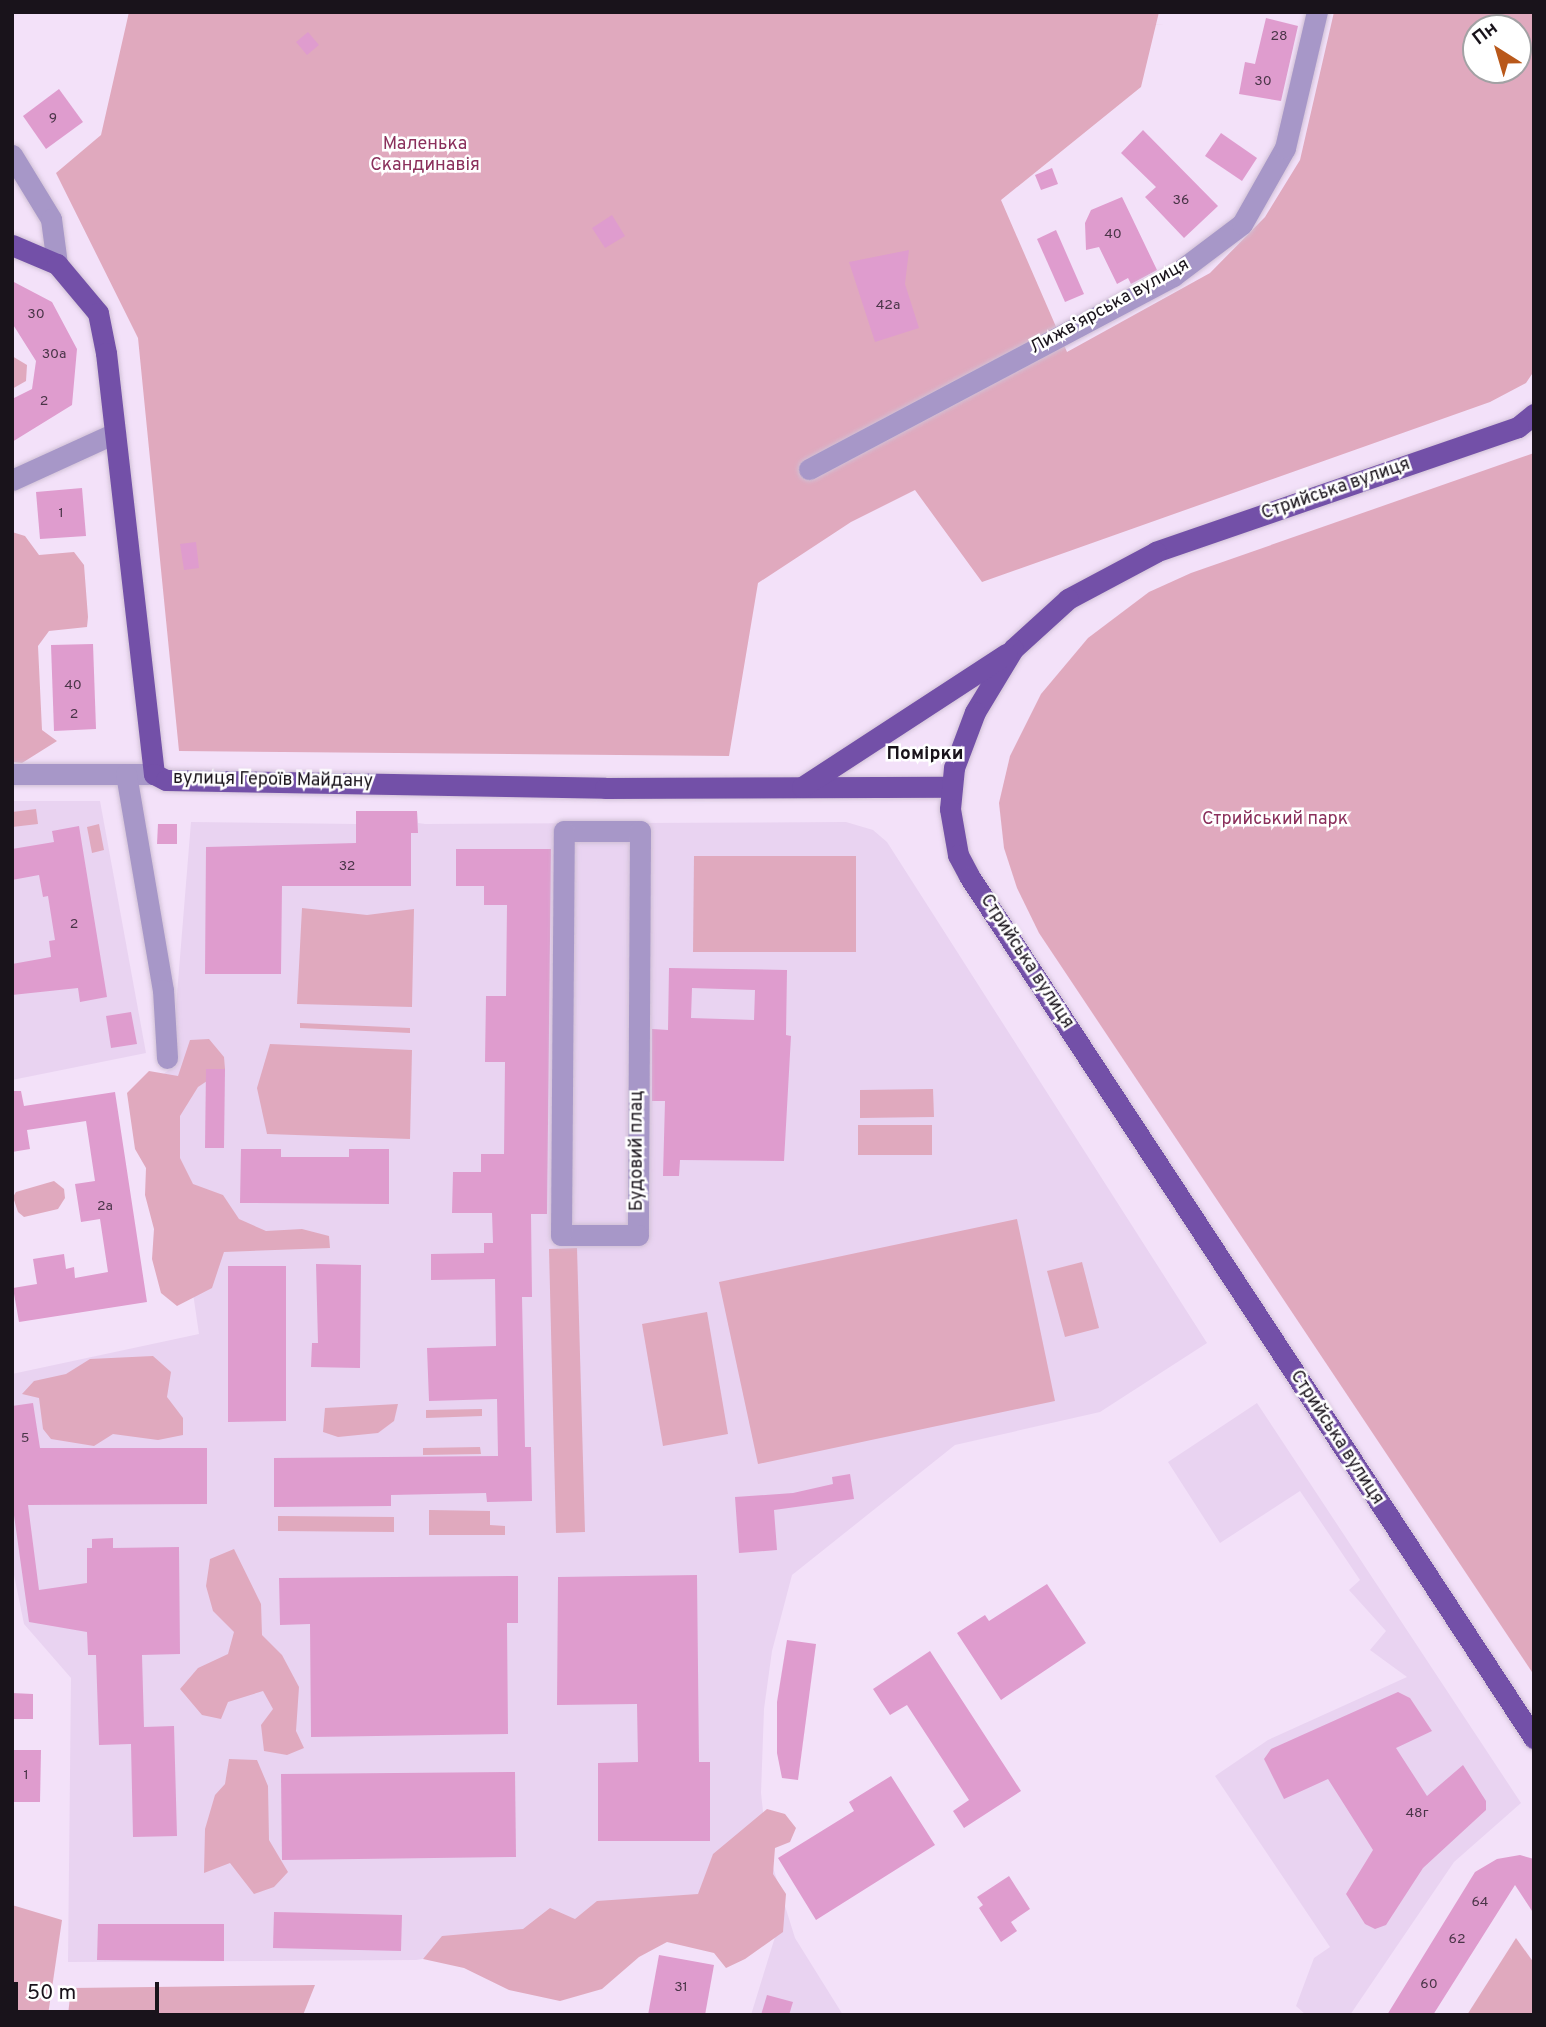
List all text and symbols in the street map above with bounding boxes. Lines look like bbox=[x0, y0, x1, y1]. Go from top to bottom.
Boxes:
north arrow bbox=[1462, 14, 1532, 84]
text: Пн bbox=[1468, 17, 1503, 51]
house number: 28 bbox=[1270, 29, 1288, 45]
house number: 30 bbox=[1254, 74, 1272, 90]
house number: 9 bbox=[49, 111, 57, 127]
park label: Маленька Скандинавія bbox=[370, 135, 480, 178]
house number: 36 bbox=[1173, 193, 1189, 209]
house number: 40 bbox=[1104, 227, 1122, 243]
street label: Лижвʼярська вулиця bbox=[1027, 254, 1193, 360]
house number: 42а bbox=[876, 298, 900, 314]
house number: 30 bbox=[27, 307, 45, 323]
house number: 30а bbox=[42, 347, 66, 363]
house number: 2 bbox=[40, 394, 48, 410]
street label: Стрийська вулиця bbox=[1259, 454, 1413, 526]
house number: 1 bbox=[58, 506, 64, 522]
house number: 40 bbox=[64, 678, 82, 694]
house number: 2 bbox=[70, 707, 78, 723]
district label: Помірки bbox=[887, 744, 963, 766]
street label: вулиця Героїв Майдану bbox=[173, 768, 373, 794]
park label: Стрийський парк bbox=[1202, 809, 1348, 831]
house number: 32 bbox=[339, 859, 355, 875]
street label: Стрийська вулиця bbox=[975, 891, 1077, 1033]
house number: 2 bbox=[70, 917, 78, 933]
street label: Будовий плац bbox=[627, 1091, 649, 1211]
house number: 2а bbox=[97, 1199, 113, 1215]
street label: Стрийська вулиця bbox=[1285, 1367, 1387, 1509]
house number: 5 bbox=[21, 1431, 29, 1447]
house number: 1 bbox=[23, 1768, 29, 1784]
house number: 48г bbox=[1405, 1806, 1429, 1822]
house number: 64 bbox=[1471, 1895, 1489, 1911]
house number: 62 bbox=[1449, 1932, 1465, 1948]
scale bar bbox=[18, 1968, 163, 2012]
house number: 60 bbox=[1420, 1977, 1438, 1993]
text: 50 m bbox=[27, 1980, 76, 2007]
house number: 31 bbox=[674, 1980, 688, 1996]

